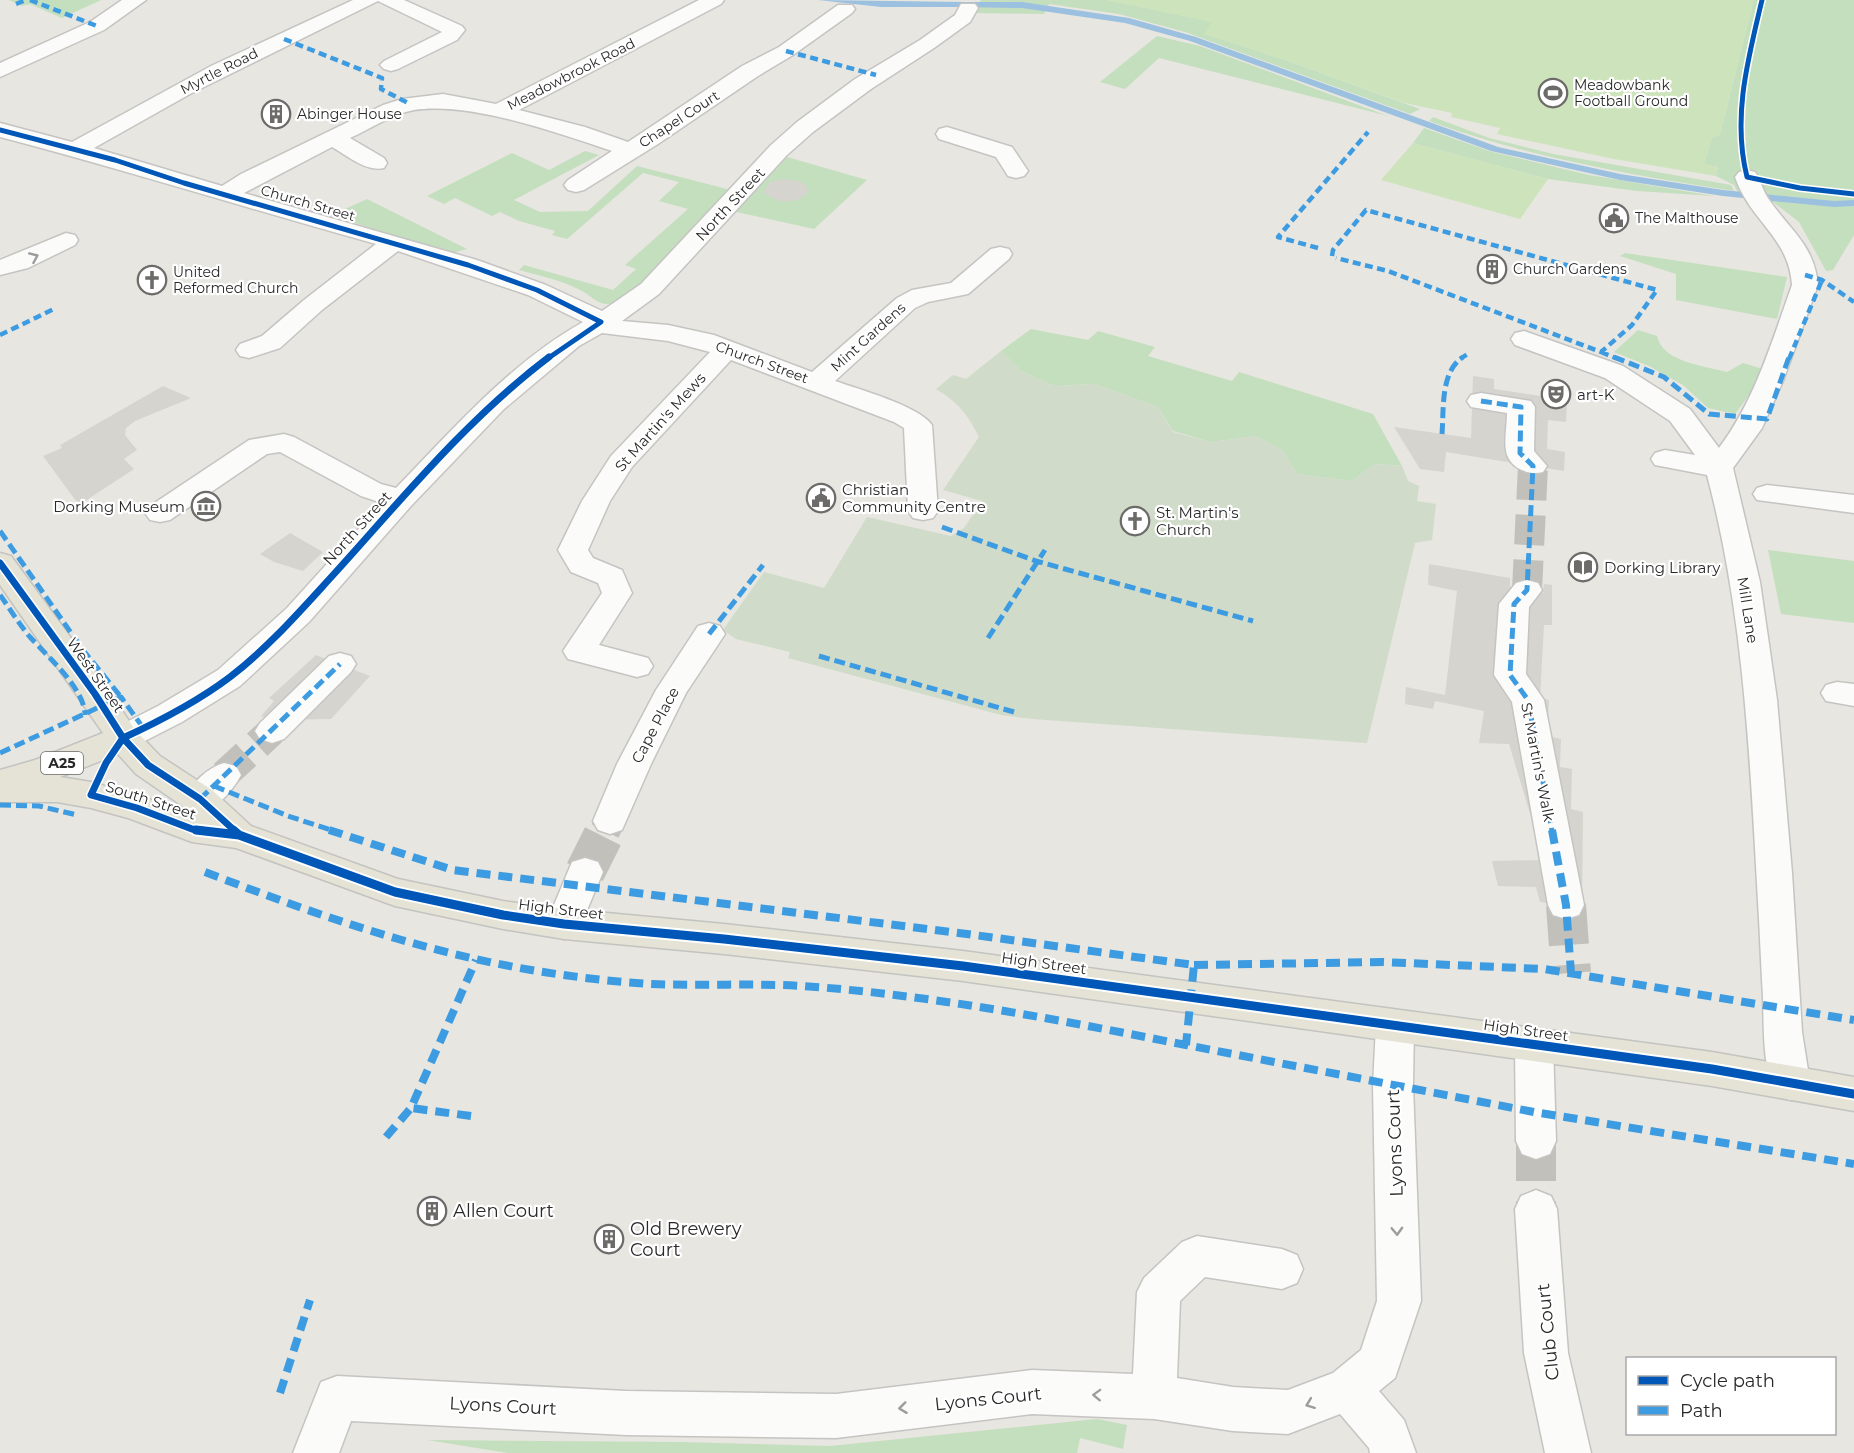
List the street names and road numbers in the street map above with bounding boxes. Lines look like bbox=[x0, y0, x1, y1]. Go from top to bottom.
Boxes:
street label: Meadowbrook Road bbox=[504, 34, 638, 114]
street label: Myrtle Road bbox=[177, 44, 261, 98]
street label: Chapel Court bbox=[635, 86, 723, 152]
street label: North Street bbox=[691, 163, 769, 245]
street label: Church Street bbox=[259, 181, 358, 225]
street label: Mint Gardens bbox=[827, 299, 909, 375]
street label: Church Street bbox=[713, 337, 811, 387]
street label: St Martin's Mews bbox=[610, 369, 710, 475]
street label: North Street bbox=[319, 487, 395, 569]
street label: Mill Lane bbox=[1733, 575, 1763, 645]
street label: West Street bbox=[63, 634, 129, 716]
street label: Cape Place bbox=[627, 684, 683, 766]
street label: St Martin's Walk bbox=[1517, 701, 1559, 823]
road number: A25 bbox=[41, 752, 83, 774]
street label: South Street bbox=[103, 776, 199, 824]
street label: High Street bbox=[517, 894, 605, 924]
street label: High Street bbox=[1000, 948, 1088, 978]
street label: High Street bbox=[1482, 1015, 1570, 1045]
street label: Lyons Court bbox=[1382, 1089, 1408, 1197]
street label: Club Court bbox=[1532, 1283, 1564, 1381]
street label: Lyons Court bbox=[933, 1382, 1043, 1416]
street label: Lyons Court bbox=[449, 1392, 557, 1420]

